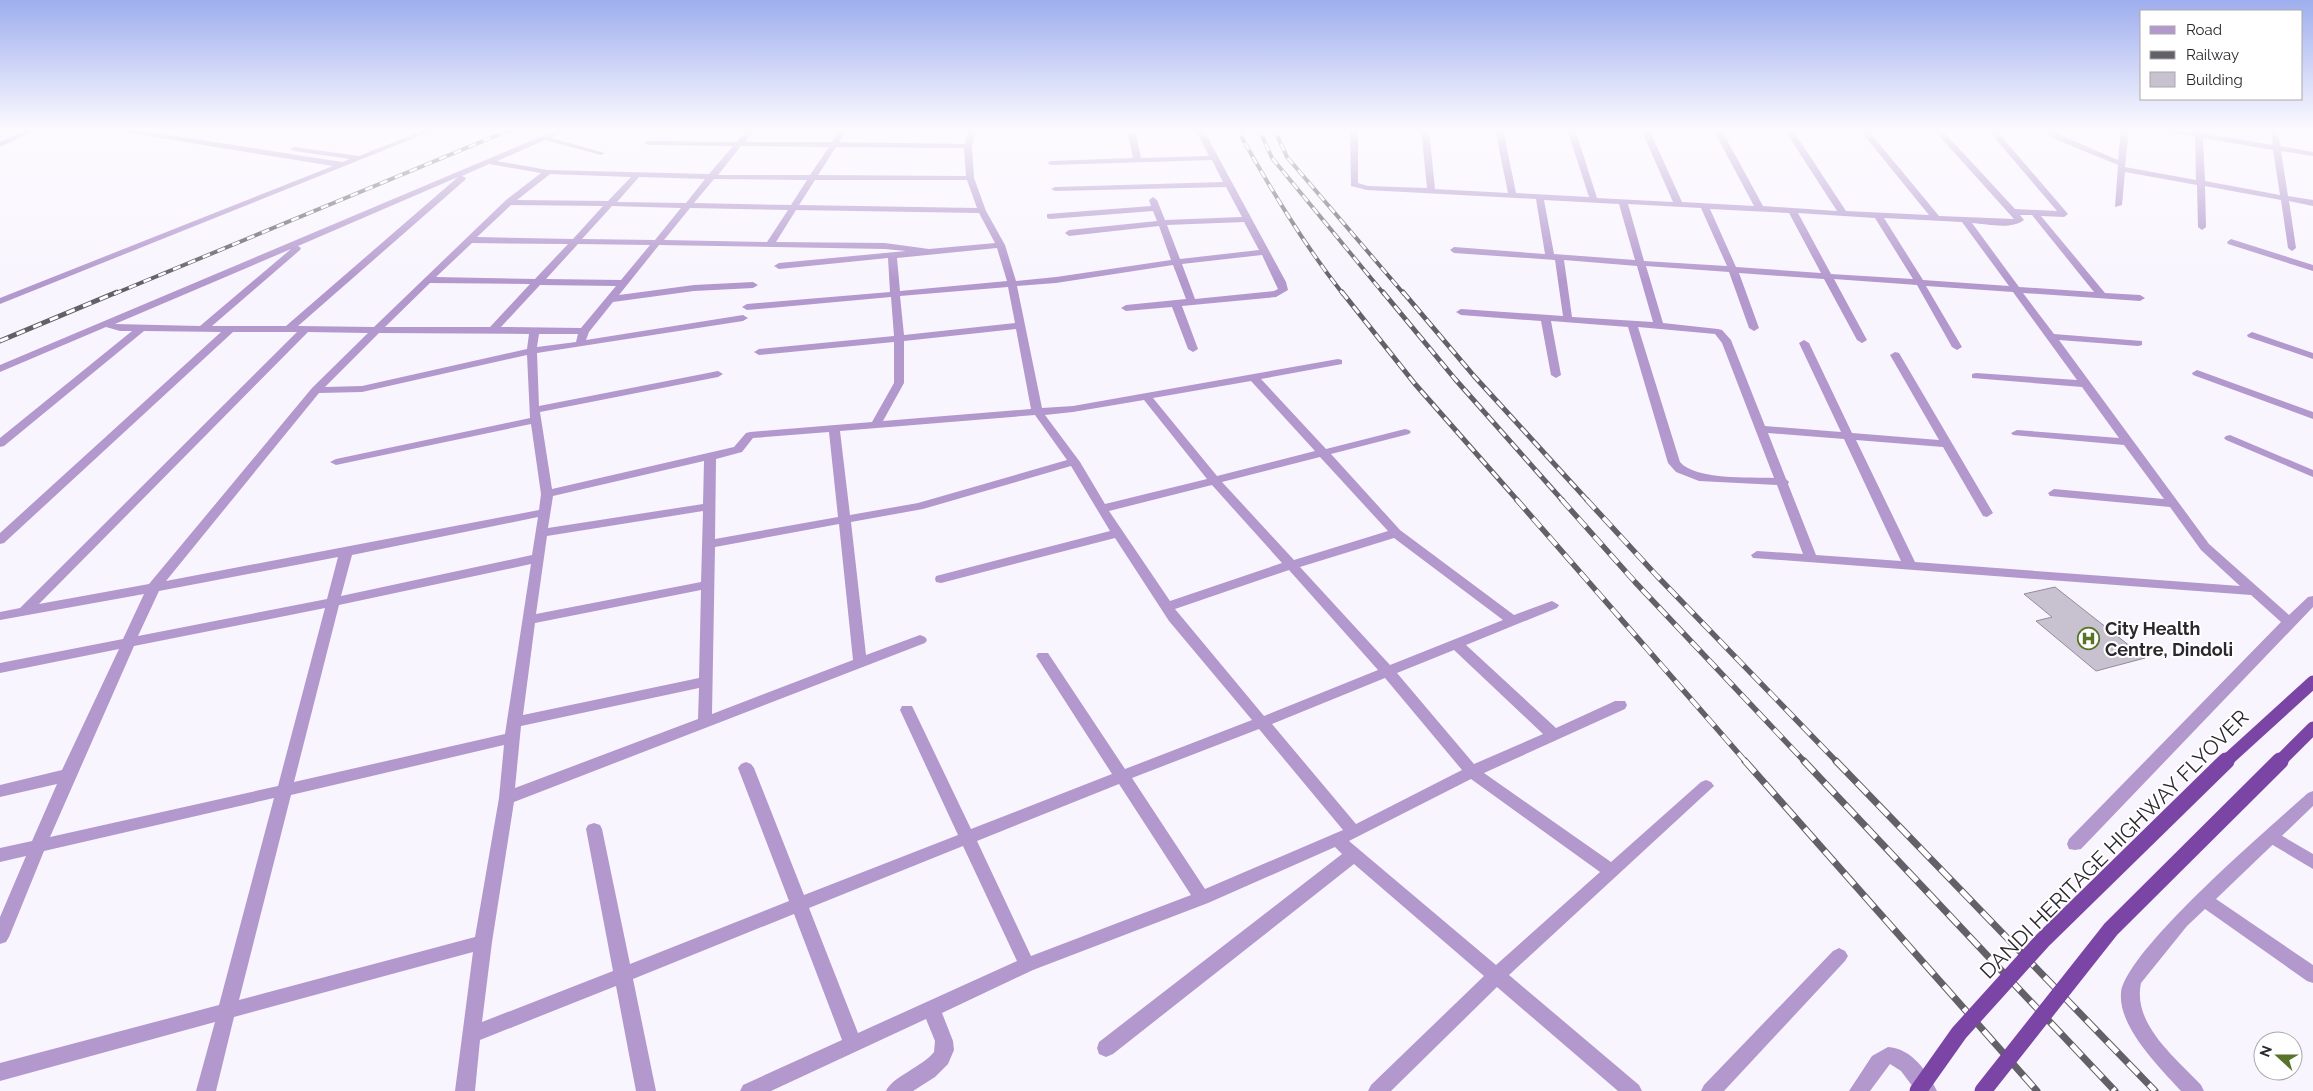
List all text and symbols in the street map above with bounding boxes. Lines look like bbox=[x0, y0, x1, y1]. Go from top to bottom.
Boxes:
legend bbox=[2140, 10, 2303, 100]
text: Road bbox=[2186, 21, 2222, 39]
text: Railway bbox=[2186, 46, 2239, 64]
text: Building bbox=[2186, 71, 2243, 89]
place label: City Health Centre, Dindoli bbox=[2105, 618, 2233, 660]
hospital icon: City Health Centre, Dindoli bbox=[2077, 626, 2101, 650]
street label: DANDI HERITAGE HIGHWAY FLYOVER bbox=[1975, 705, 2253, 983]
north arrow bbox=[2253, 1031, 2303, 1081]
text: N bbox=[2256, 1043, 2275, 1059]

